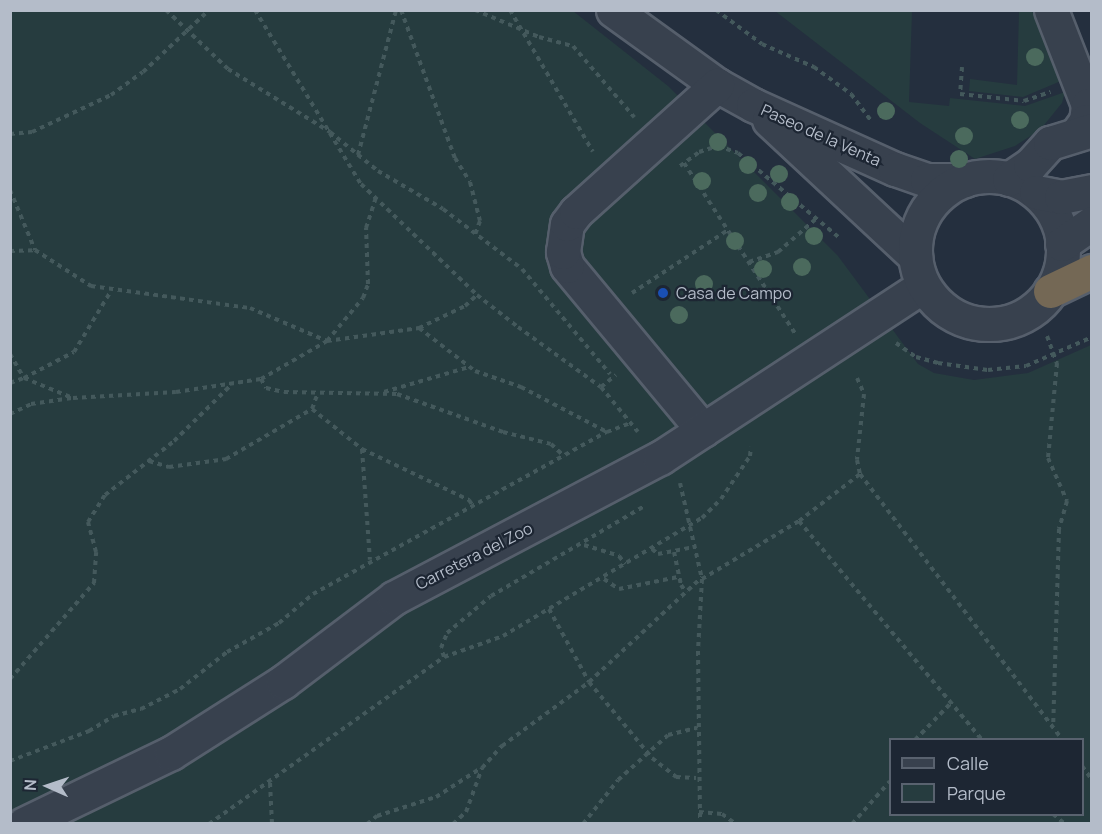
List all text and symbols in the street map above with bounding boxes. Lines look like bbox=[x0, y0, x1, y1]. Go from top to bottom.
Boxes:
street label: Paseo de la Venta bbox=[758, 100, 884, 170]
place label: Casa de Campo bbox=[676, 283, 792, 303]
marker: Casa de Campo bbox=[654, 284, 672, 302]
street label: Carretera del Zoo bbox=[412, 518, 536, 594]
legend bbox=[889, 738, 1084, 816]
text: Calle bbox=[947, 751, 989, 775]
north arrow bbox=[18, 756, 78, 816]
text: N bbox=[19, 779, 41, 791]
text: Parque bbox=[947, 781, 1006, 805]

